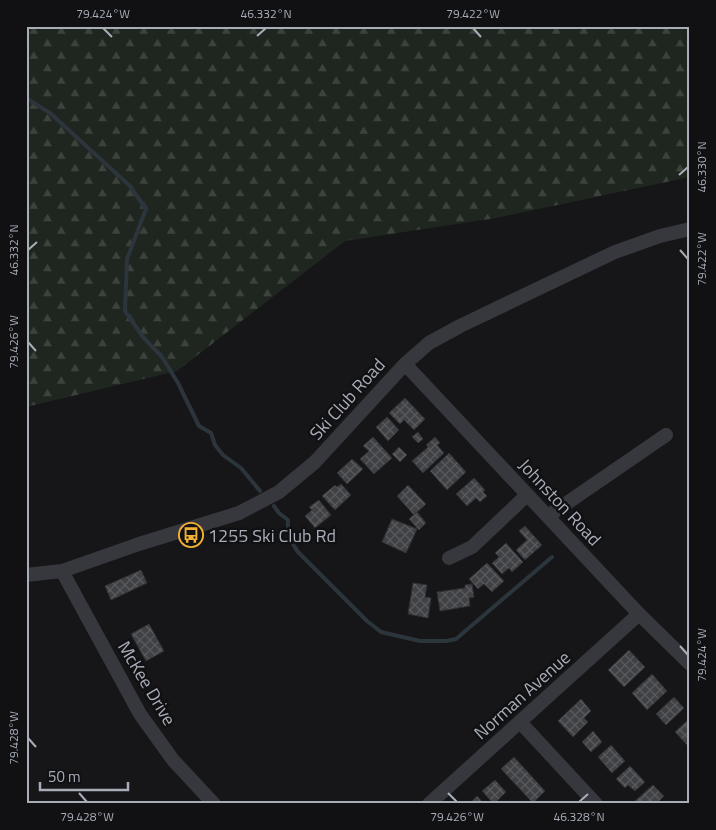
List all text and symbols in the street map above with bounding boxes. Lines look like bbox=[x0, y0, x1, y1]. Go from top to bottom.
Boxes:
text: 79.424°W bbox=[76, 4, 130, 23]
text: 46.332°N bbox=[240, 4, 292, 23]
text: 79.422°W bbox=[446, 4, 500, 23]
text: 46.330°N bbox=[692, 141, 711, 193]
text: 46.332°N bbox=[4, 224, 23, 276]
text: 79.422°W bbox=[692, 232, 711, 286]
text: 79.426°W bbox=[4, 315, 23, 369]
street label: Ski Club Road bbox=[303, 352, 391, 446]
street label: Johnston Road bbox=[512, 452, 608, 552]
bus stop icon: 1255 Ski Club Rd bbox=[178, 522, 204, 548]
place label: 1255 Ski Club Rd bbox=[208, 522, 336, 549]
text: 79.424°W bbox=[692, 628, 711, 682]
street label: McKee Drive bbox=[111, 636, 183, 730]
street label: Norman Avenue bbox=[468, 644, 576, 746]
text: 79.428°W bbox=[4, 711, 23, 765]
scale bar bbox=[40, 760, 128, 792]
text: 50 m bbox=[48, 765, 81, 788]
text: 79.428°W bbox=[60, 807, 114, 826]
text: 79.426°W bbox=[430, 807, 484, 826]
text: 46.328°N bbox=[553, 807, 605, 826]

